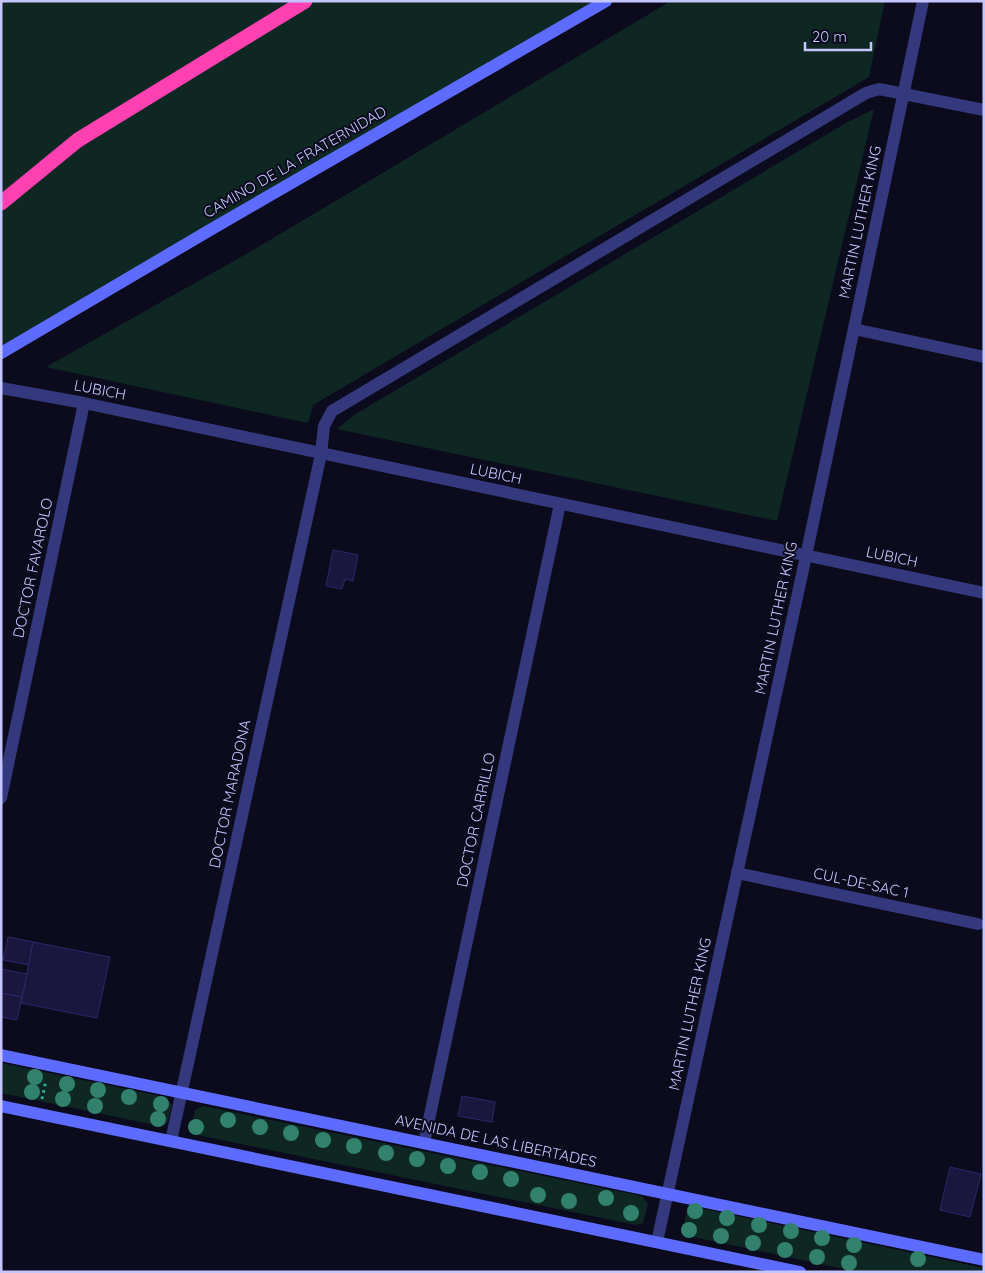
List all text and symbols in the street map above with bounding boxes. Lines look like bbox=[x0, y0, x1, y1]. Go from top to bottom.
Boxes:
scale bar bbox=[805, 20, 871, 52]
text: 20 m bbox=[812, 27, 847, 46]
street label: CAMINO DE LA FRATERNIDAD bbox=[200, 101, 390, 222]
street label: MARTIN LUTHER KING bbox=[834, 144, 885, 300]
street label: LUBICH bbox=[73, 375, 128, 404]
street label: LUBICH bbox=[468, 459, 524, 488]
street label: DOCTOR FAVAROLO bbox=[8, 496, 57, 640]
street label: MARTIN LUTHER KING bbox=[750, 540, 801, 696]
street label: LUBICH bbox=[864, 542, 920, 571]
street label: DOCTOR MARADONA bbox=[204, 718, 255, 870]
street label: DOCTOR CARRILLO bbox=[452, 751, 499, 889]
street label: CUL-DE-SAC 1 bbox=[812, 863, 911, 902]
street label: MARTIN LUTHER KING bbox=[664, 936, 715, 1092]
street label: AVENIDA DE LAS LIBERTADES bbox=[394, 1110, 598, 1171]

